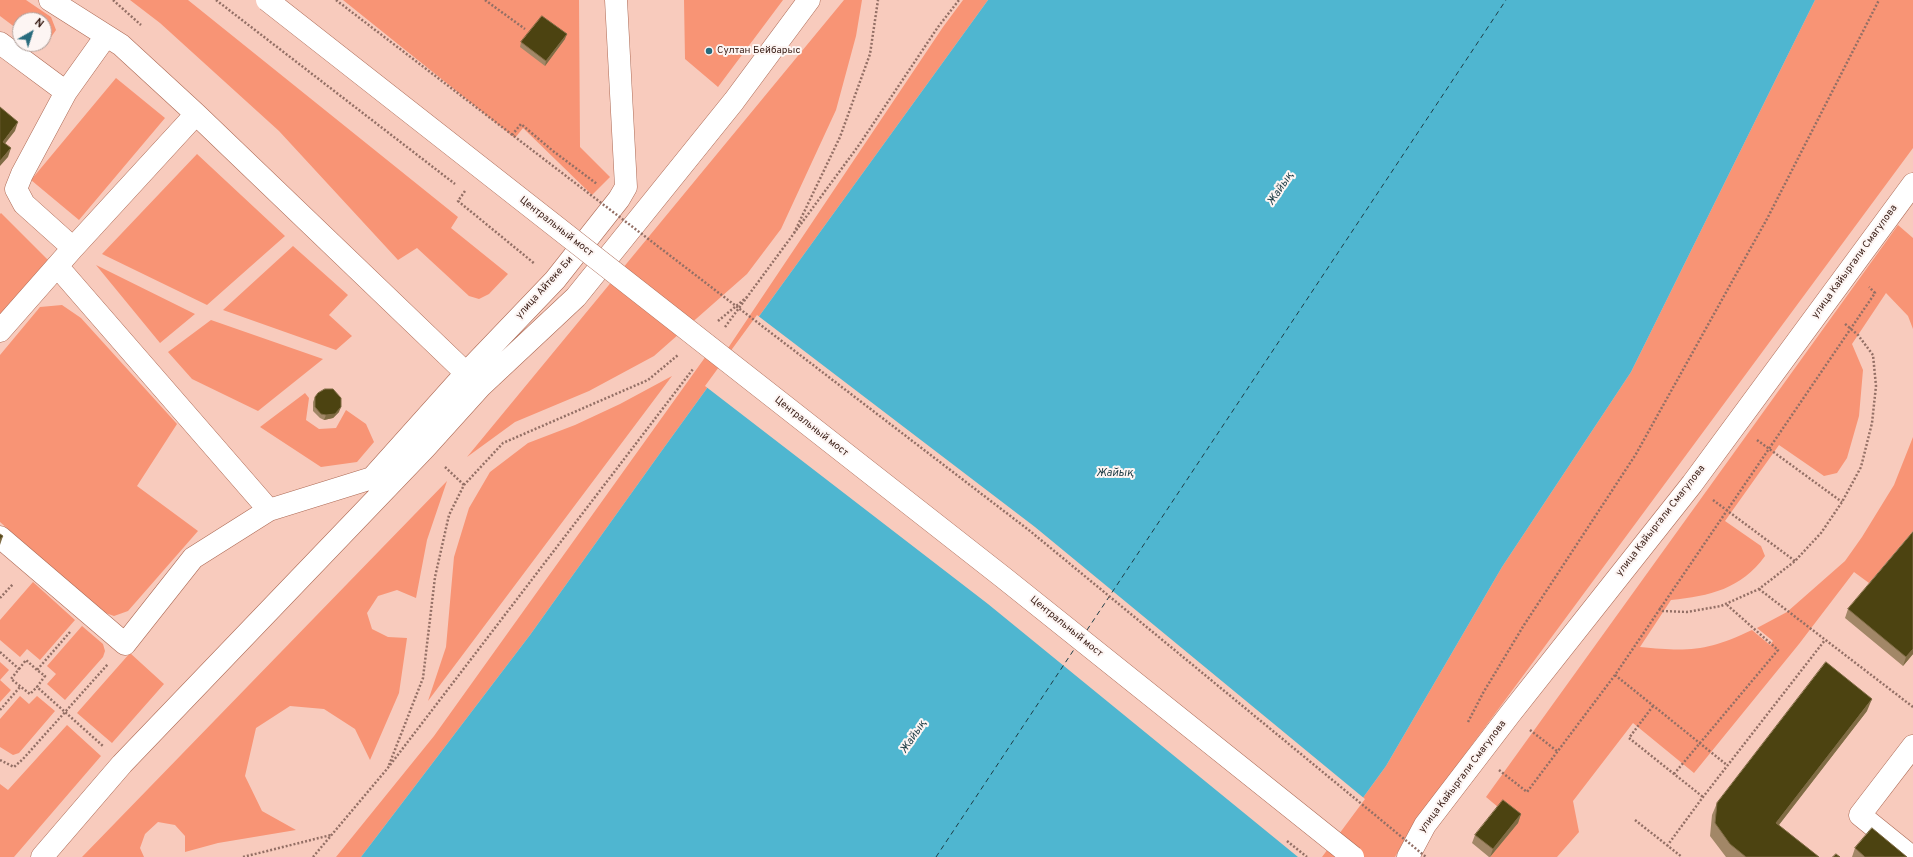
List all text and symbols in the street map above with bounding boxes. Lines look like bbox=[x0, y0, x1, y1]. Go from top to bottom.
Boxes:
north arrow bbox=[12, 12, 52, 52]
text: N bbox=[31, 16, 46, 31]
place label: Султан Бейбарыс bbox=[717, 45, 800, 57]
marker: Султан Бейбарыс bbox=[704, 46, 714, 56]
water label: Жайық bbox=[1265, 170, 1297, 208]
street label: Центральный мост bbox=[517, 195, 595, 259]
street label: улица Кайыргали Смагулова bbox=[1810, 203, 1900, 321]
street label: улица Айтеке Би bbox=[514, 254, 576, 322]
street label: Центральный мост bbox=[772, 395, 850, 459]
street label: улица Кайыргали Смагулова bbox=[1614, 463, 1708, 579]
water label: Жайық bbox=[1096, 467, 1134, 481]
street label: Центральный мост bbox=[1027, 594, 1105, 660]
water label: Жайық bbox=[898, 718, 930, 756]
street label: улица Кайыргали Смагулова bbox=[1417, 718, 1509, 836]

